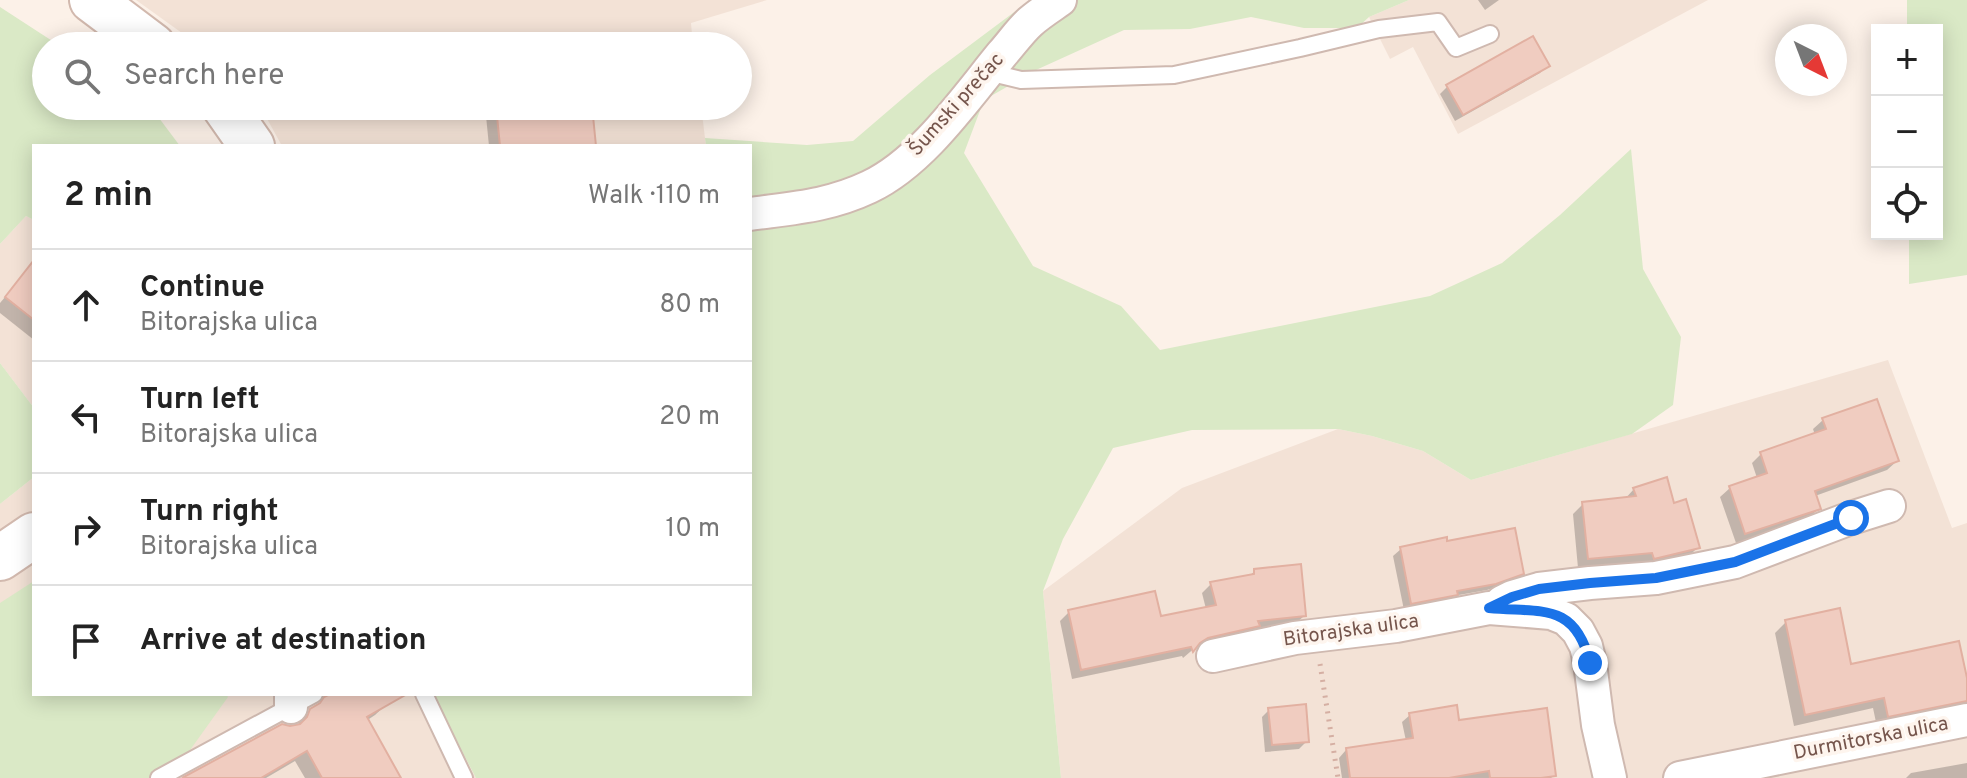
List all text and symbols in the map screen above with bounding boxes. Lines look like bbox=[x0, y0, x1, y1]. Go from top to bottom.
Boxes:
north arrow bbox=[1775, 24, 1847, 96]
map controls bbox=[1871, 24, 1943, 240]
button: + bbox=[1871, 24, 1943, 96]
search box bbox=[32, 32, 752, 120]
street label: Šumski prečac bbox=[902, 46, 1010, 162]
icon: search bbox=[60, 54, 104, 98]
text: Search here bbox=[124, 58, 284, 95]
button: − bbox=[1871, 96, 1943, 168]
button: locate bbox=[1871, 168, 1943, 240]
text: 2 min bbox=[64, 175, 153, 218]
text: Walk · 110 m bbox=[588, 180, 720, 213]
text: Continue bbox=[140, 270, 265, 307]
icon: ahead bbox=[64, 283, 108, 327]
text: 80 m bbox=[660, 289, 720, 322]
text: Bitorajska ulica bbox=[140, 307, 318, 340]
text: Turn left bbox=[140, 382, 260, 419]
icon: left bbox=[64, 395, 108, 439]
text: 20 m bbox=[659, 401, 720, 434]
text: Bitorajska ulica bbox=[140, 419, 318, 452]
text: Turn right bbox=[140, 494, 278, 531]
route start bbox=[1833, 500, 1869, 536]
icon: right bbox=[64, 507, 108, 551]
text: 10 m bbox=[665, 513, 720, 546]
text: Bitorajska ulica bbox=[140, 531, 318, 564]
street label: Bitorajska ulica bbox=[1281, 609, 1421, 653]
icon: arrive bbox=[64, 619, 108, 663]
text: Arrive at destination bbox=[140, 623, 426, 660]
route end bbox=[1572, 645, 1608, 681]
street label: Durmitorska ulica bbox=[1791, 711, 1951, 767]

